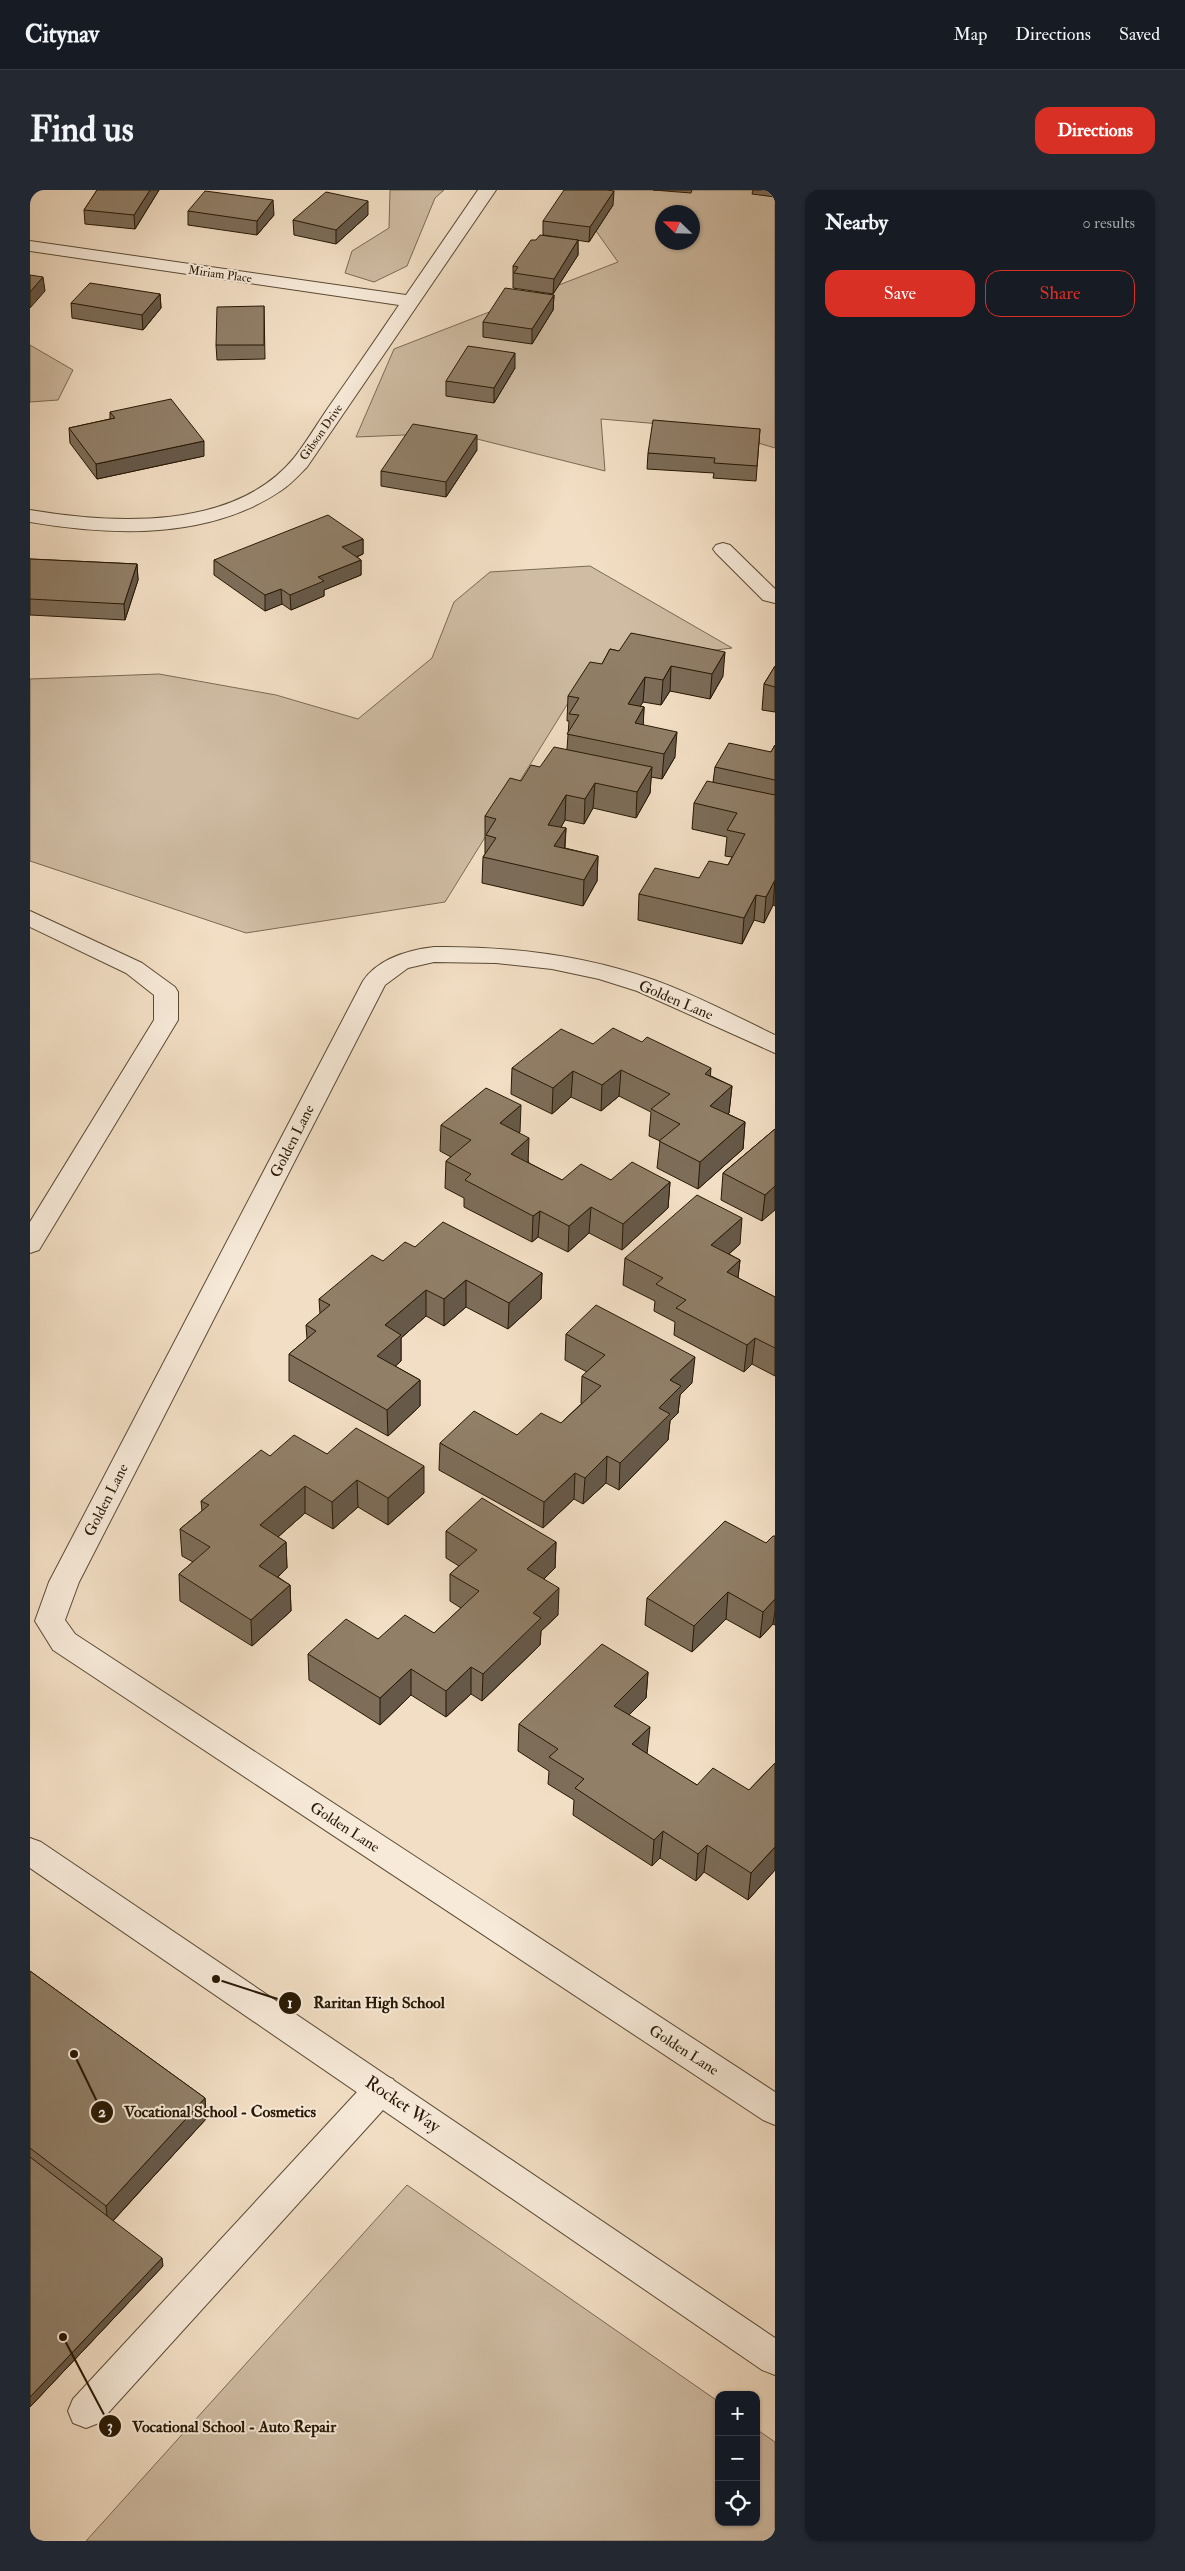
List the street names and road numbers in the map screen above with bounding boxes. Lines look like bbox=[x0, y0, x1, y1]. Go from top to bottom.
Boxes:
street label: Miriam Place bbox=[187, 263, 253, 286]
street label: Gibson Drive bbox=[297, 401, 346, 463]
street label: Golden Lane bbox=[636, 976, 716, 1025]
street label: Golden Lane bbox=[266, 1102, 319, 1181]
street label: Golden Lane bbox=[80, 1461, 133, 1540]
street label: Golden Lane bbox=[306, 1798, 383, 1857]
street label: Golden Lane bbox=[645, 2021, 722, 2080]
street label: Rocket Way bbox=[361, 2071, 446, 2139]

